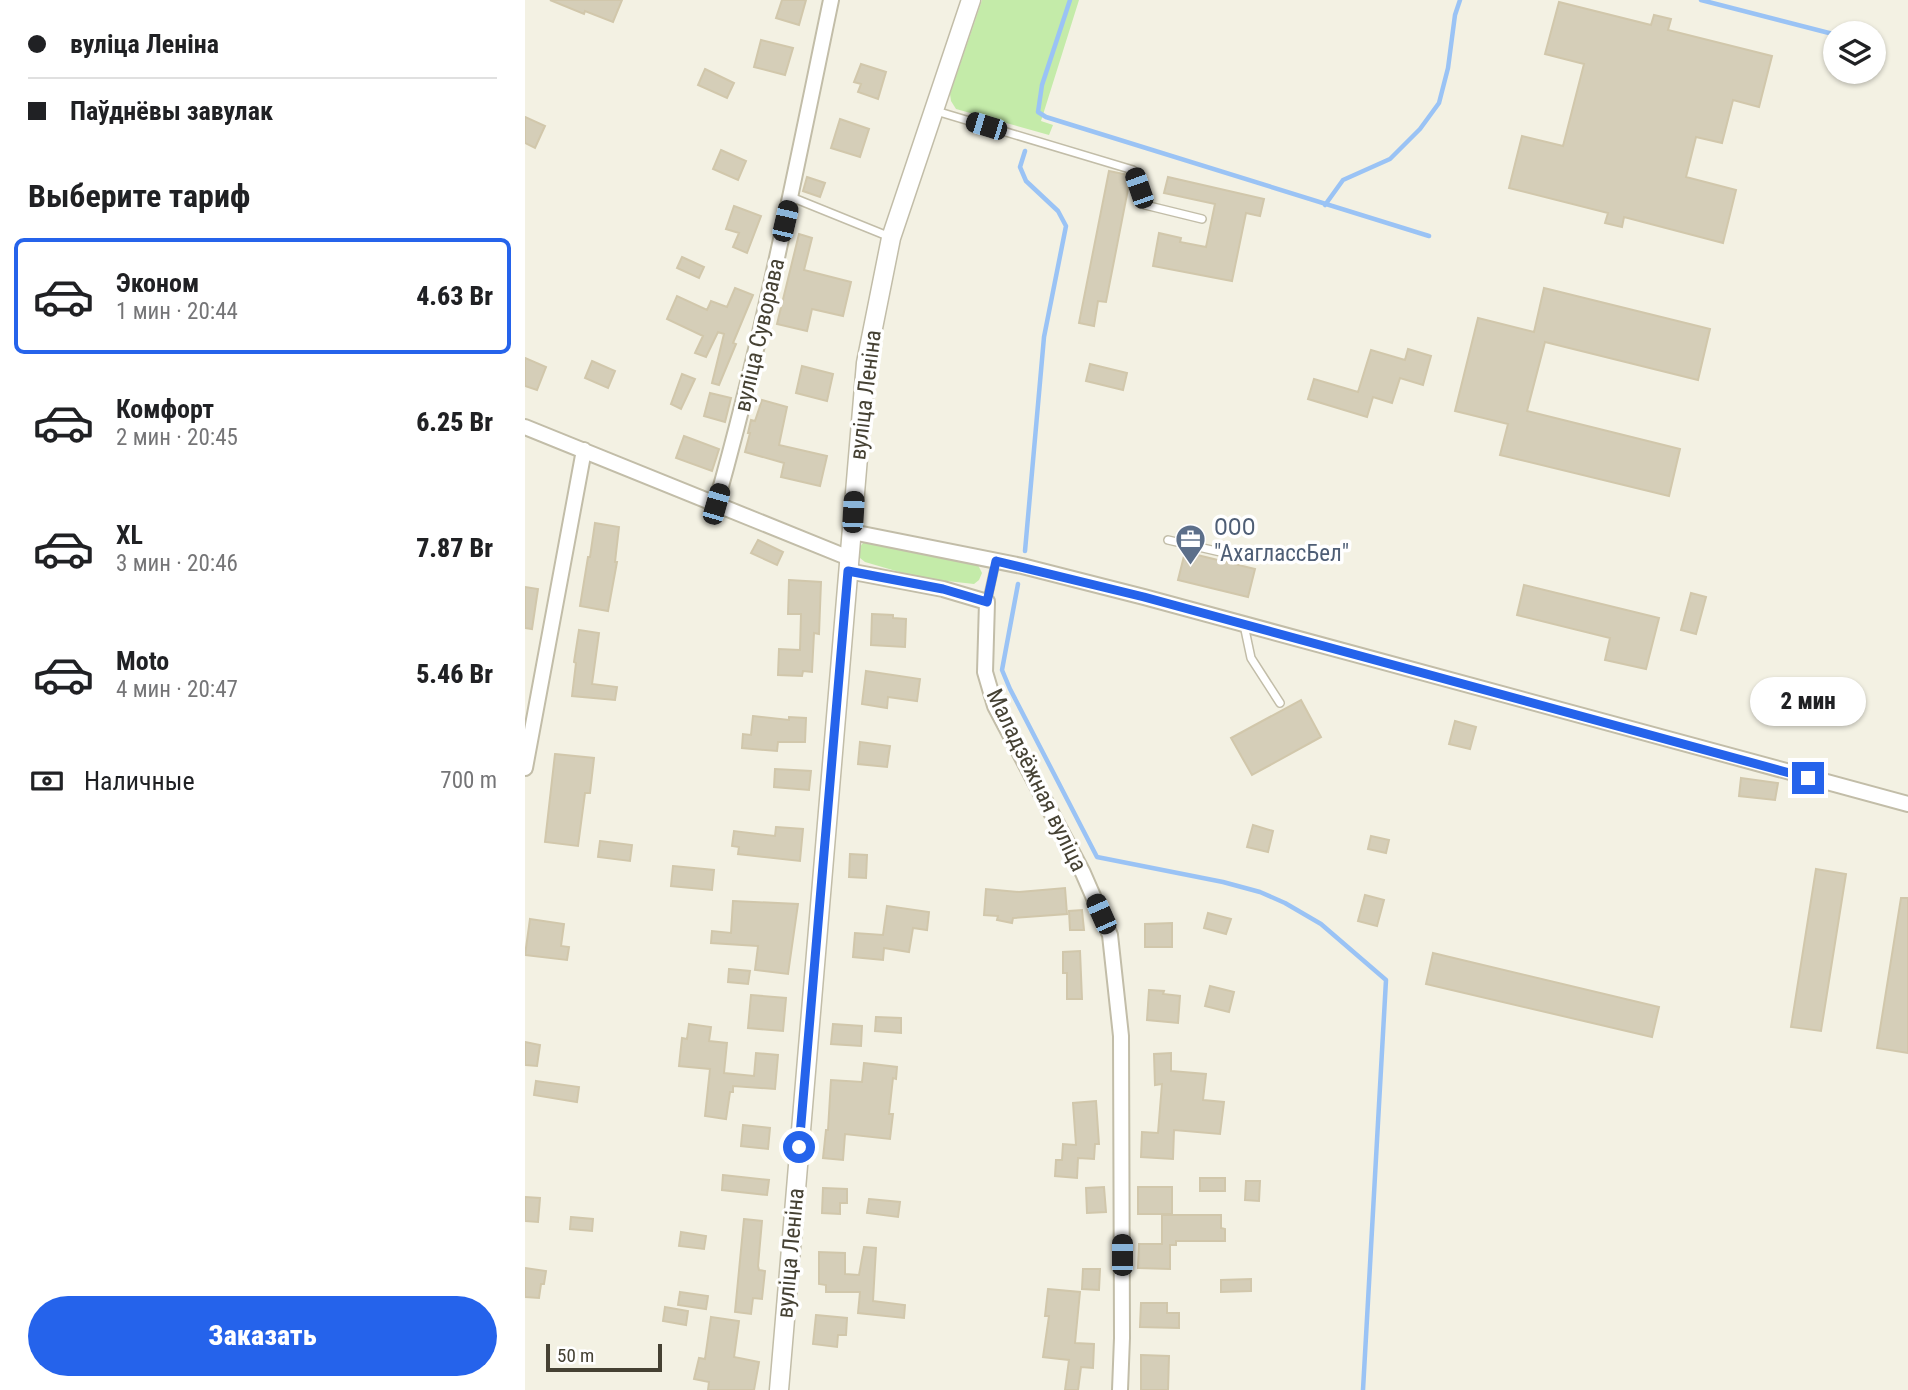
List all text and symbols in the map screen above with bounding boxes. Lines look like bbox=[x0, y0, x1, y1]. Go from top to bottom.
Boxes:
map controls bbox=[1823, 21, 1886, 84]
button: layers bbox=[1823, 21, 1886, 84]
text: вуліца Леніна bbox=[70, 29, 219, 59]
text: Паўднёвы завулак bbox=[70, 96, 273, 126]
car bbox=[963, 110, 1010, 142]
car bbox=[1123, 165, 1156, 211]
text: Выберите тариф bbox=[28, 177, 250, 215]
car bbox=[771, 198, 800, 244]
street label: вуліца Суворава bbox=[729, 256, 790, 414]
icon: car bbox=[32, 265, 95, 328]
text: Эконом bbox=[116, 268, 199, 298]
text: 4.63 Br bbox=[416, 281, 493, 311]
text: 1 мин · 20:44 bbox=[116, 298, 238, 325]
street label: вуліца Леніна bbox=[844, 329, 887, 462]
icon: car bbox=[32, 391, 95, 454]
text: Комфорт bbox=[116, 394, 214, 424]
text: 6.25 Br bbox=[416, 407, 493, 437]
text: 2 мин · 20:45 bbox=[116, 424, 238, 451]
car bbox=[701, 481, 732, 527]
car bbox=[842, 490, 865, 534]
place label: ООО "АхаглассБел" bbox=[1214, 514, 1349, 567]
icon: car bbox=[32, 517, 95, 580]
text: XL bbox=[116, 520, 143, 550]
office icon: ООО "АхаглассБел" bbox=[1174, 523, 1208, 567]
text: 7.87 Br bbox=[416, 533, 493, 563]
text: 3 мин · 20:46 bbox=[116, 550, 238, 577]
icon: car bbox=[32, 643, 95, 706]
text: Moto bbox=[116, 646, 169, 676]
text: 5.46 Br bbox=[416, 659, 493, 689]
text: 4 мин · 20:47 bbox=[116, 676, 238, 703]
callout: 2 мин bbox=[1750, 676, 1866, 726]
street label: Маладзёжная вуліца bbox=[981, 685, 1092, 876]
text: 2 мин bbox=[1780, 688, 1836, 715]
icon: cash bbox=[28, 762, 66, 800]
route end bbox=[1792, 762, 1824, 794]
text: Наличные bbox=[84, 766, 195, 796]
text: 700 m bbox=[440, 767, 497, 794]
car bbox=[1083, 891, 1120, 937]
route start bbox=[783, 1131, 815, 1163]
street label: вуліца Леніна bbox=[771, 1187, 810, 1319]
car bbox=[1112, 1234, 1133, 1276]
button: Заказать bbox=[28, 1296, 497, 1376]
scale bar bbox=[546, 1341, 661, 1373]
text: 50 m bbox=[557, 1344, 594, 1367]

